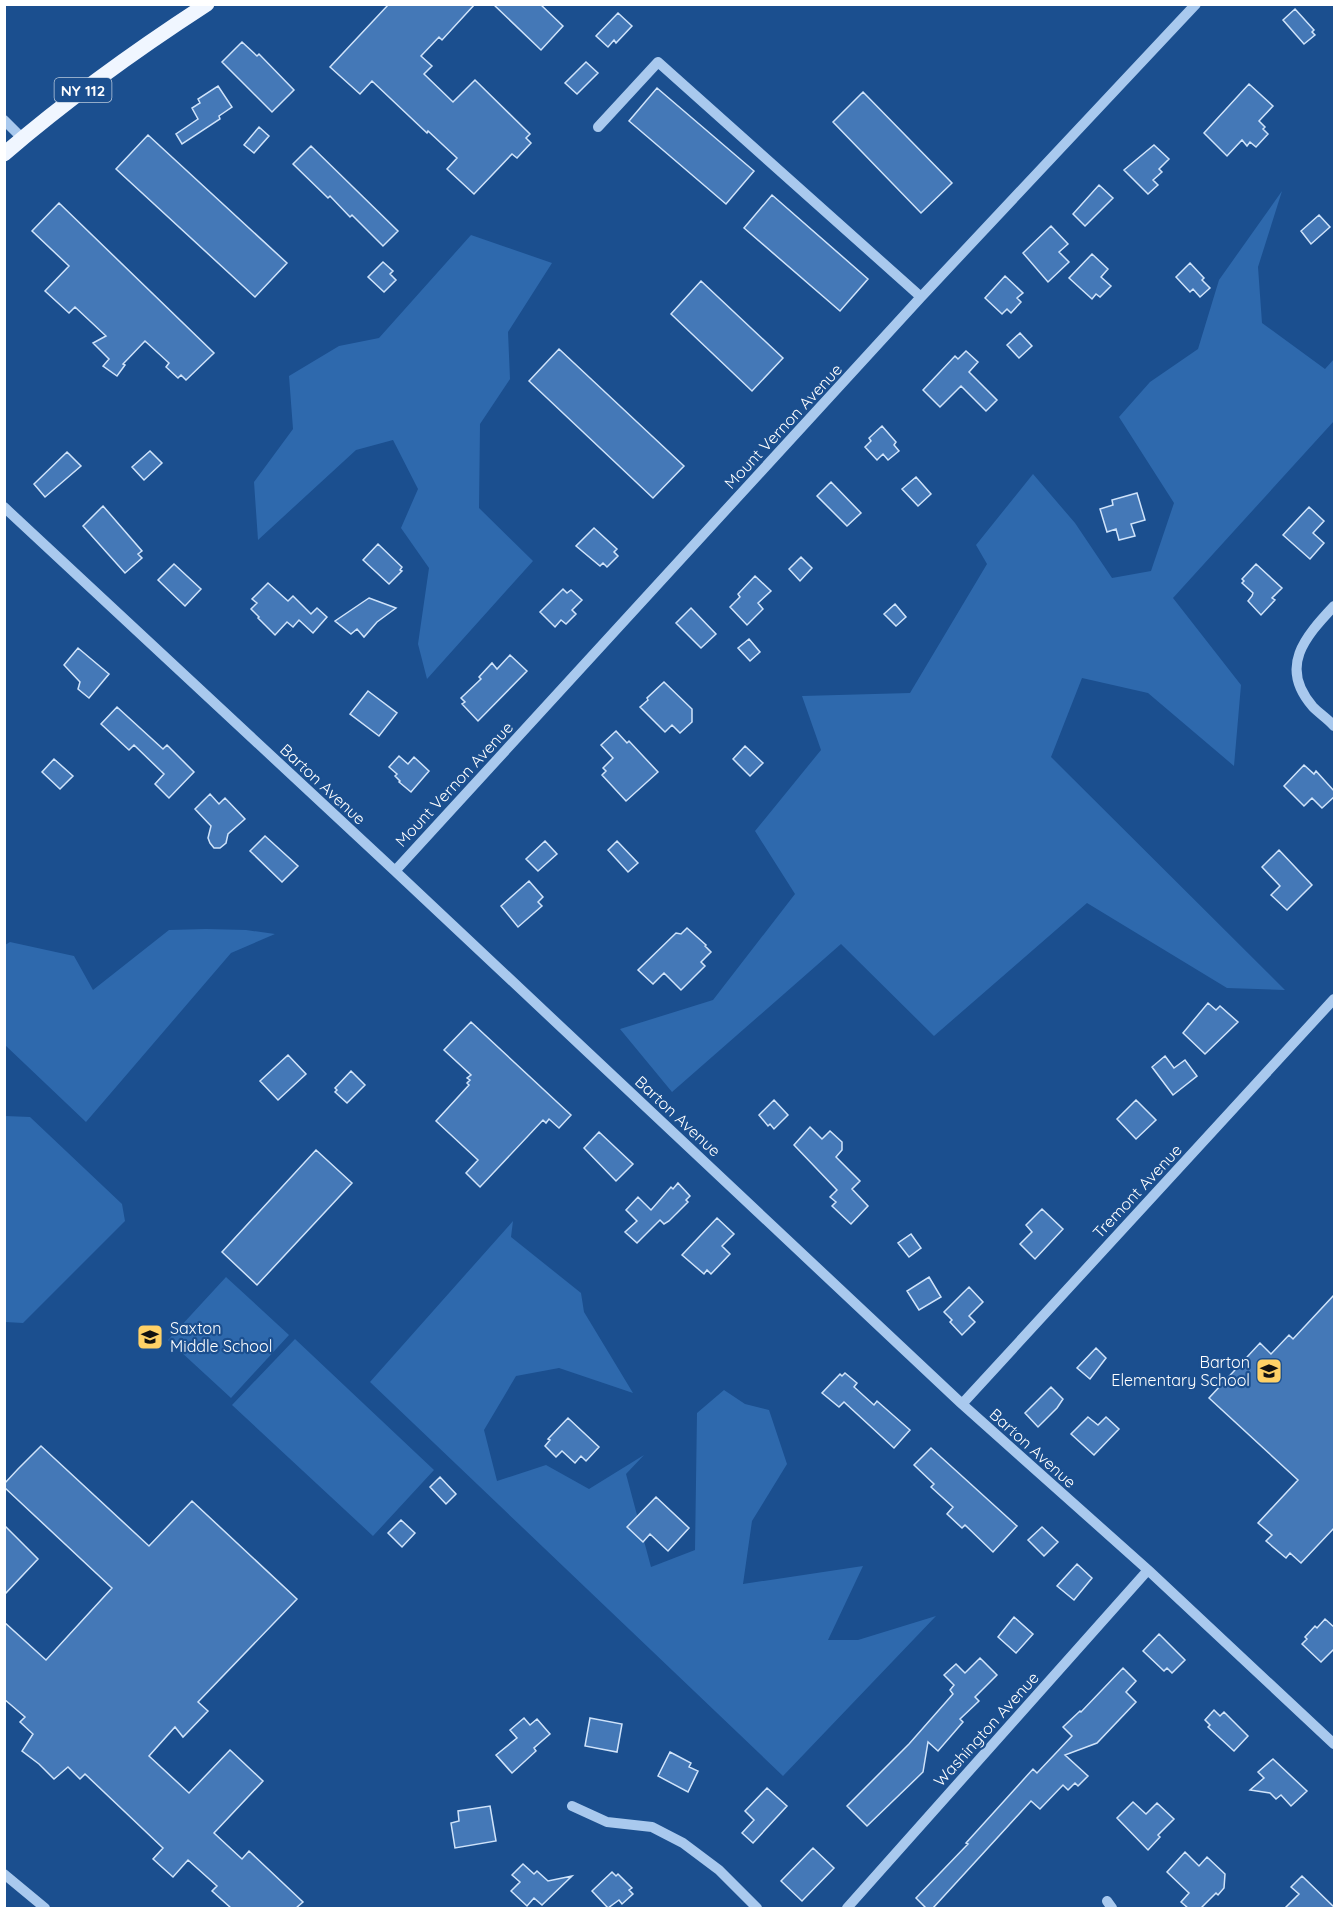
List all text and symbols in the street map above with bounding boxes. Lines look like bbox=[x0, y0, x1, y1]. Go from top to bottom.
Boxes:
road number: NY 112 bbox=[54, 78, 112, 102]
street label: Mount Vernon Avenue bbox=[720, 359, 846, 493]
street label: Mount Vernon Avenue bbox=[391, 717, 517, 851]
street label: Barton Avenue bbox=[276, 739, 370, 829]
street label: Barton Avenue bbox=[631, 1071, 725, 1161]
street label: Tremont Avenue bbox=[1088, 1140, 1186, 1242]
place label: Saxton Middle School bbox=[170, 1318, 272, 1356]
school or university icon: Saxton Middle School bbox=[135, 1322, 165, 1352]
place label: Barton Elementary School bbox=[1111, 1352, 1250, 1390]
school or university icon: Barton Elementary School bbox=[1254, 1356, 1284, 1386]
street label: Barton Avenue bbox=[986, 1404, 1080, 1492]
street label: Washington Avenue bbox=[929, 1667, 1043, 1791]

